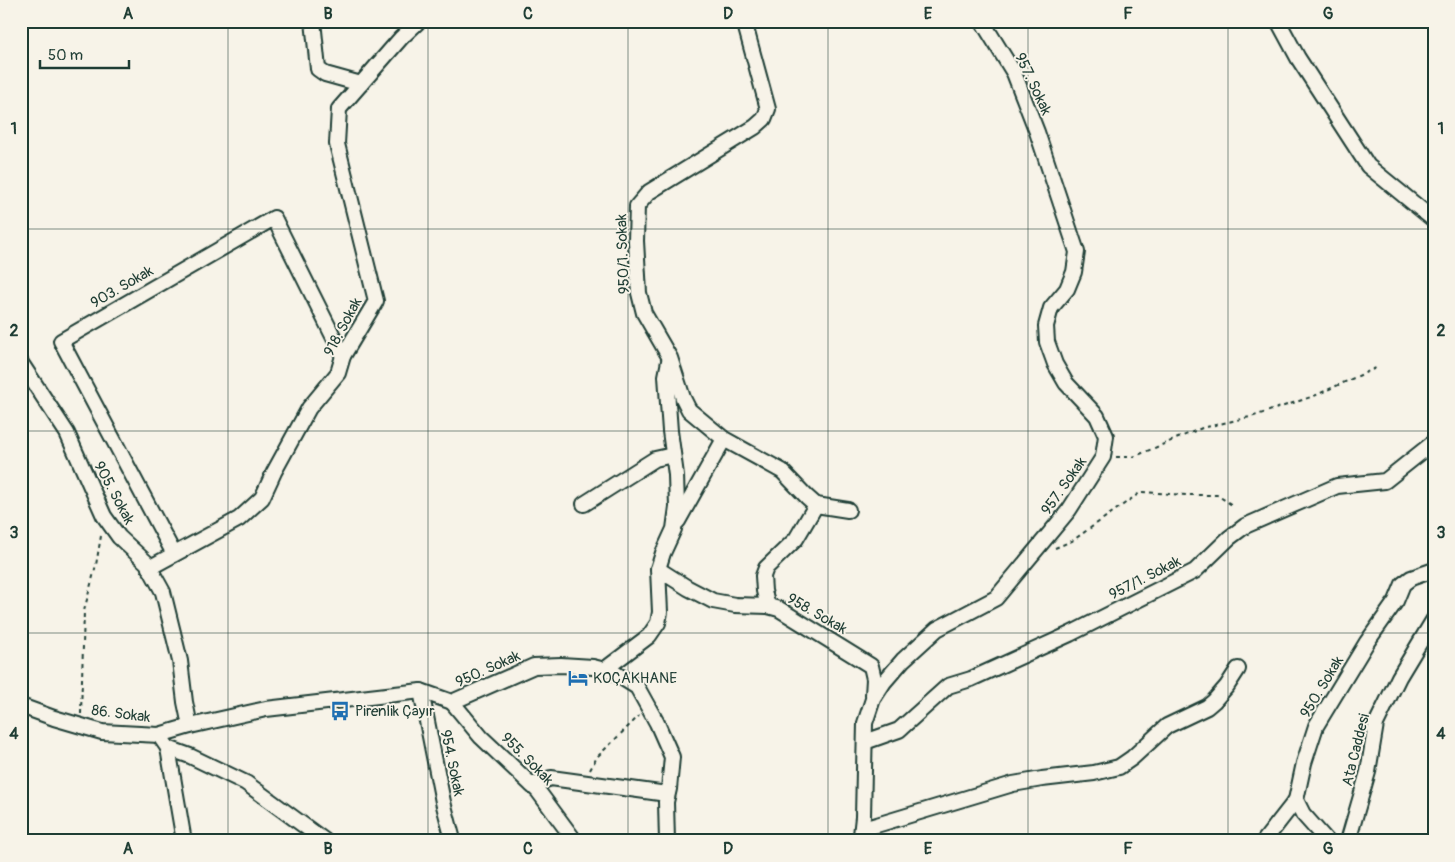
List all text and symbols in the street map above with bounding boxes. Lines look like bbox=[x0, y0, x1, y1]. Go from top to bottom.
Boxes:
text: A bbox=[123, 4, 134, 24]
text: B bbox=[323, 4, 333, 24]
text: C bbox=[523, 4, 533, 24]
text: D bbox=[723, 4, 733, 24]
text: E bbox=[924, 4, 933, 24]
text: F bbox=[1123, 4, 1133, 24]
text: G bbox=[1323, 4, 1334, 24]
scale bar bbox=[40, 38, 129, 70]
text: 50 m bbox=[48, 46, 83, 65]
street label: 957. Sokak bbox=[1010, 50, 1056, 119]
text: 1 bbox=[11, 119, 17, 139]
text: 1 bbox=[1438, 119, 1444, 139]
street label: 950/1. Sokak bbox=[612, 213, 634, 294]
street label: 903. Sokak bbox=[87, 261, 157, 313]
street label: 918. Sokak bbox=[320, 294, 367, 360]
text: 2 bbox=[10, 321, 19, 341]
text: 2 bbox=[1437, 321, 1446, 341]
street label: 957. Sokak bbox=[1037, 453, 1091, 519]
street label: 905. Sokak bbox=[89, 458, 139, 529]
text: 3 bbox=[10, 523, 19, 543]
text: 3 bbox=[1437, 523, 1446, 543]
street label: 957/1. Sokak bbox=[1106, 552, 1185, 604]
street label: 958. Sokak bbox=[784, 589, 851, 639]
street label: 950. Sokak bbox=[453, 646, 524, 692]
street label: 950. Sokak bbox=[1296, 652, 1348, 721]
hotel icon: KOÇAKHANE bbox=[567, 667, 589, 689]
place label: KOÇAKHANE bbox=[593, 669, 677, 688]
bus stop icon: Pirenlik Çayır bbox=[329, 700, 351, 722]
street label: 86. Sokak bbox=[91, 701, 152, 727]
place label: Pirenlik Çayır bbox=[355, 702, 435, 721]
street label: Ata Caddesi bbox=[1338, 712, 1374, 788]
text: 4 bbox=[9, 724, 19, 744]
text: 4 bbox=[1436, 724, 1446, 744]
street label: 954. Sokak bbox=[436, 728, 468, 799]
street label: 955. Sokak bbox=[497, 729, 558, 790]
text: A bbox=[123, 839, 134, 859]
text: B bbox=[323, 839, 333, 859]
text: C bbox=[523, 839, 533, 859]
text: D bbox=[723, 839, 733, 859]
text: E bbox=[924, 839, 933, 859]
text: F bbox=[1123, 839, 1133, 859]
text: G bbox=[1323, 839, 1334, 859]

